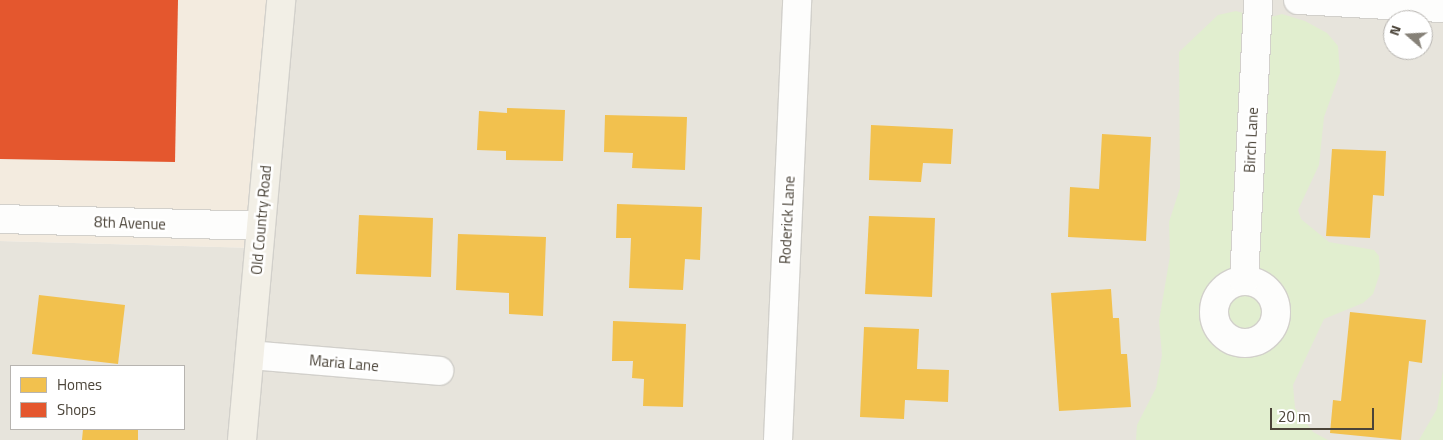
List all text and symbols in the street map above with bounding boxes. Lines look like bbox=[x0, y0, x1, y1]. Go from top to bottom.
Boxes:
north arrow bbox=[1383, 10, 1433, 60]
text: N bbox=[1383, 22, 1406, 38]
street label: Birch Lane bbox=[1240, 107, 1262, 173]
street label: Old Country Road bbox=[247, 164, 275, 276]
street label: Roderick Lane bbox=[776, 175, 798, 265]
street label: 8th Avenue bbox=[94, 213, 166, 233]
street label: Maria Lane bbox=[308, 351, 380, 375]
legend bbox=[10, 365, 185, 430]
text: Homes bbox=[57, 373, 102, 396]
text: Shops bbox=[57, 398, 96, 421]
scale bar bbox=[1273, 398, 1377, 430]
text: 20 m bbox=[1278, 405, 1311, 428]

